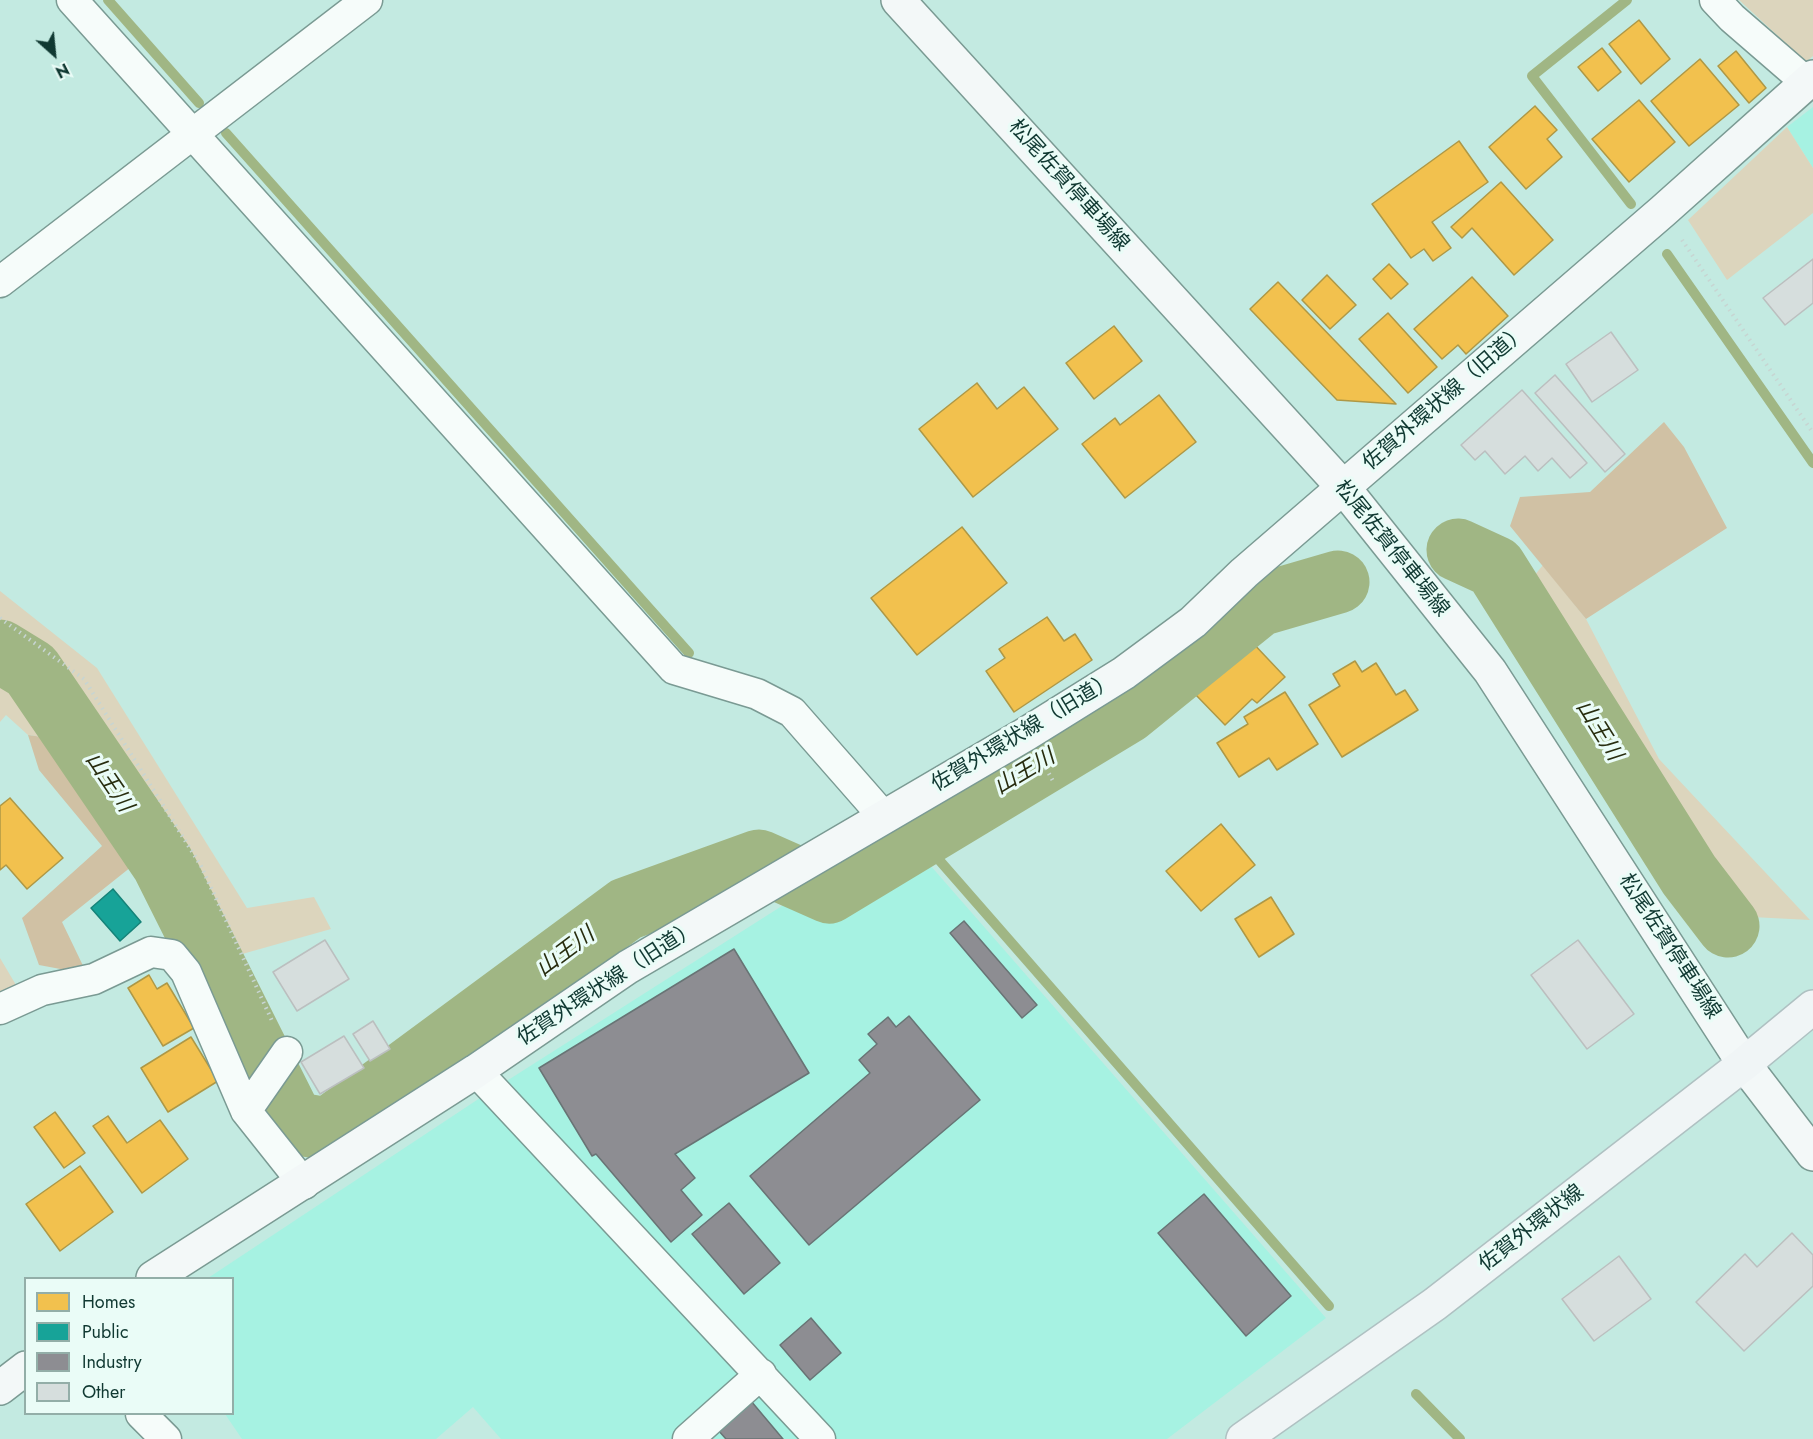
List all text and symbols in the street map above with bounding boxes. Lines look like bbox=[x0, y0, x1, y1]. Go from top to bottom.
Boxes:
north arrow bbox=[24, 24, 84, 84]
text: N bbox=[52, 57, 73, 84]
street label: 松尾佐賀停車場線 bbox=[1002, 115, 1134, 257]
street label: 佐賀外環状線（旧道） bbox=[1358, 320, 1534, 476]
street label: 松尾佐賀停車場線 bbox=[1328, 476, 1454, 622]
street label: 佐賀外環状線（旧道） bbox=[928, 668, 1120, 798]
water label: 山王川 bbox=[1569, 696, 1627, 766]
water label: 山王川 bbox=[990, 745, 1060, 801]
water label: 山王川 bbox=[79, 748, 137, 818]
street label: 松尾佐賀停車場線 bbox=[1613, 870, 1725, 1024]
street label: 佐賀外環状線（旧道） bbox=[513, 916, 703, 1052]
water label: 山王川 bbox=[532, 923, 600, 983]
street label: 佐賀外環状線 bbox=[1475, 1180, 1589, 1278]
legend bbox=[24, 1277, 234, 1415]
text: Homes bbox=[82, 1289, 135, 1315]
text: Public bbox=[82, 1319, 129, 1345]
text: Industry bbox=[82, 1349, 142, 1375]
text: Other bbox=[82, 1379, 125, 1405]

